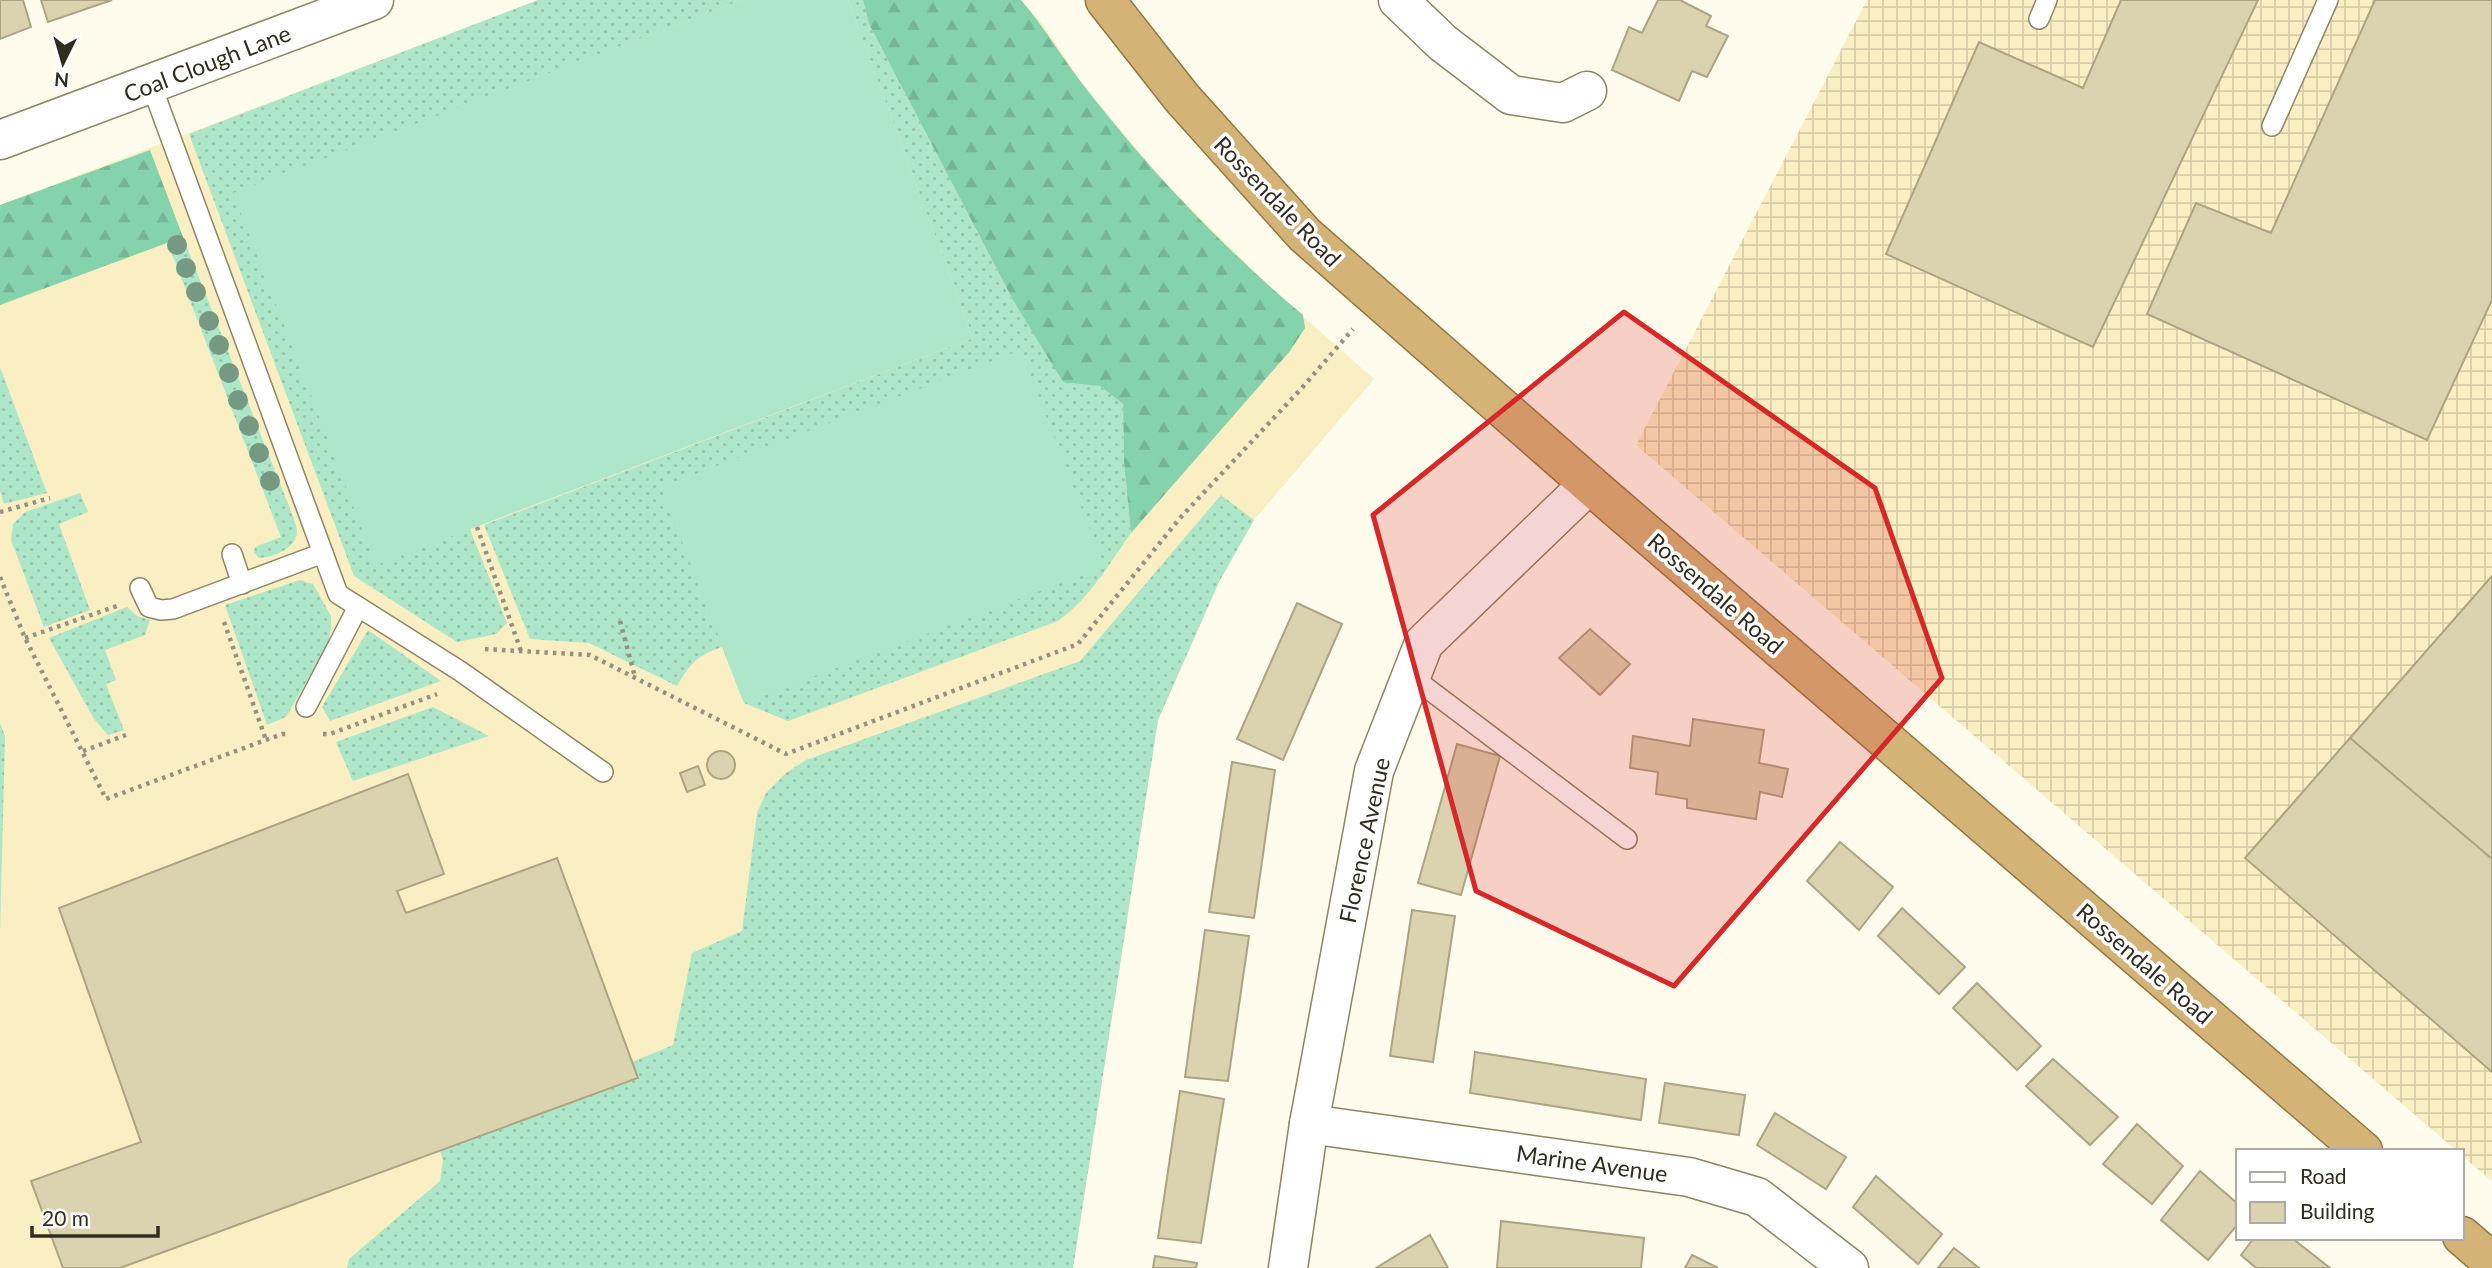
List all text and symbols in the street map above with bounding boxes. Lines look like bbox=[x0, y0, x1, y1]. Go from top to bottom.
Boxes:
street label: Coal Clough Lane bbox=[120, 18, 294, 108]
north arrow bbox=[28, 28, 98, 98]
text: N bbox=[53, 68, 70, 93]
street label: Rossendale Road bbox=[1209, 130, 1347, 272]
street label: Rossendale Road bbox=[1643, 527, 1789, 659]
street label: Florence Avenue bbox=[1333, 755, 1395, 925]
street label: Rossendale Road bbox=[2072, 897, 2218, 1029]
street label: Marine Avenue bbox=[1515, 1139, 1669, 1187]
legend bbox=[2236, 1149, 2464, 1240]
text: Road bbox=[2300, 1163, 2347, 1188]
scale bar bbox=[32, 1194, 158, 1238]
text: Building bbox=[2300, 1198, 2375, 1223]
text: 20 m bbox=[42, 1205, 89, 1230]

